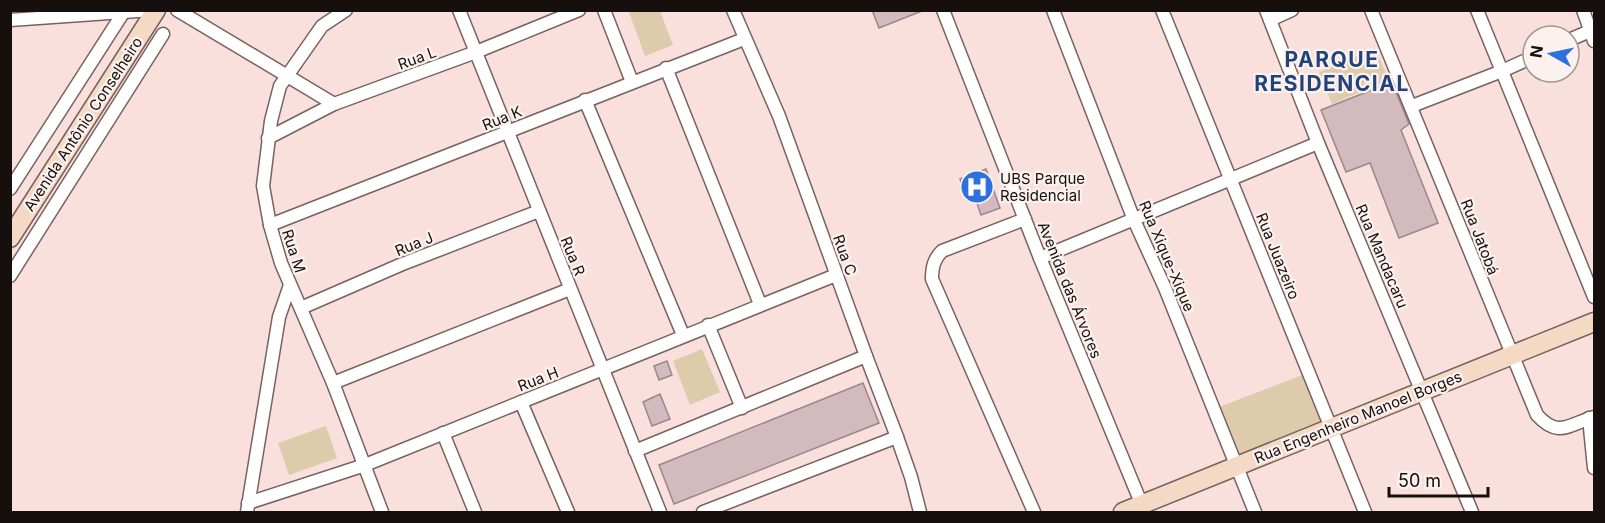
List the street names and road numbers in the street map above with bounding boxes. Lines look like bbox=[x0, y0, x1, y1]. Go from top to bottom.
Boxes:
street label: Avenida Antônio Conselheiro bbox=[19, 33, 147, 215]
street label: Rua L bbox=[395, 42, 439, 74]
street label: Rua K bbox=[479, 101, 525, 135]
street label: Rua Jatobá bbox=[1457, 196, 1503, 278]
street label: Rua Xique-Xique bbox=[1135, 198, 1199, 314]
street label: Rua Mandacaru bbox=[1352, 201, 1412, 311]
street label: Rua Juazeiro bbox=[1252, 210, 1304, 302]
street label: Avenida das Árvores bbox=[1034, 219, 1106, 361]
street label: Rua M bbox=[278, 227, 310, 275]
street label: Rua J bbox=[392, 228, 436, 260]
street label: Rua C bbox=[829, 232, 861, 278]
street label: Rua R bbox=[557, 234, 590, 279]
street label: Rua H bbox=[515, 363, 561, 395]
street label: Rua Engenheiro Manoel Borges bbox=[1251, 367, 1465, 467]

